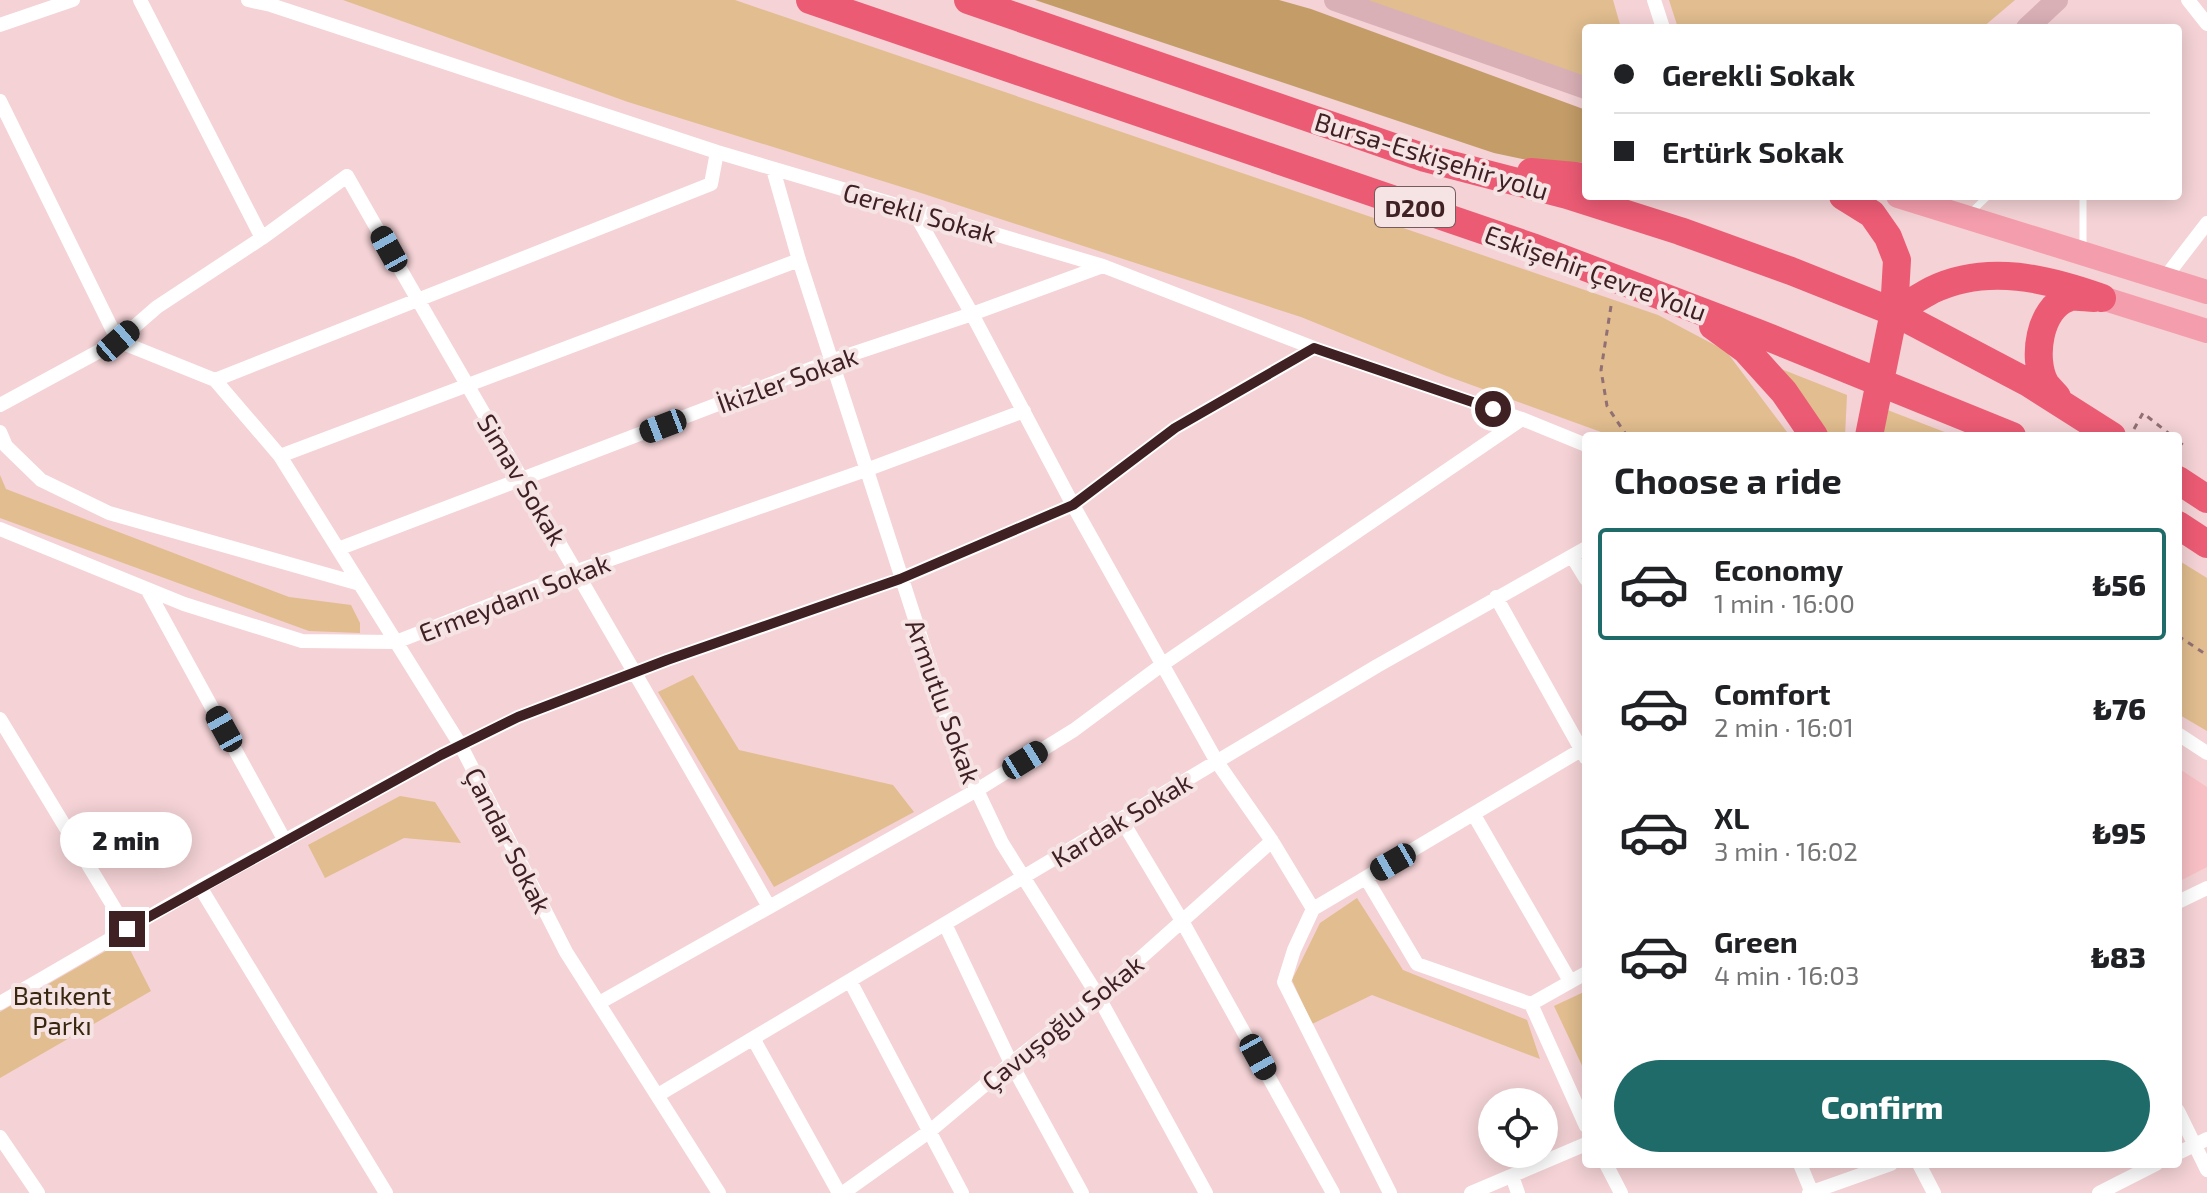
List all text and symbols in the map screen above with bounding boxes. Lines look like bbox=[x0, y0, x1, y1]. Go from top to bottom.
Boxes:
text: Gerekli Sokak bbox=[1662, 56, 1855, 92]
street label: Bursa-Eskişehir yolu bbox=[1311, 105, 1553, 207]
text: Ertürk Sokak bbox=[1662, 133, 1844, 169]
street label: Gerekli Sokak bbox=[840, 175, 1000, 249]
road number: D200 bbox=[1375, 187, 1455, 227]
street label: Eskişehir Çevre Yolu bbox=[1480, 217, 1711, 328]
car bbox=[367, 222, 411, 276]
car bbox=[92, 316, 144, 366]
street label: İkizler Sokak bbox=[713, 339, 861, 419]
route start bbox=[1475, 391, 1511, 427]
car bbox=[636, 406, 690, 446]
street label: Simav Sokak bbox=[472, 408, 574, 550]
text: Choose a ride bbox=[1614, 458, 1842, 501]
street label: Ermeydanı Sokak bbox=[414, 546, 614, 648]
icon: car bbox=[1618, 548, 1690, 620]
text: Economy bbox=[1714, 551, 1843, 587]
text: ₺56 bbox=[2092, 566, 2146, 602]
text: 1 min · 16:00 bbox=[1714, 587, 1855, 618]
street label: Armutlu Sokak bbox=[900, 615, 988, 787]
icon: car bbox=[1618, 672, 1690, 744]
text: Comfort bbox=[1714, 675, 1831, 711]
text: ₺76 bbox=[2093, 690, 2146, 726]
car bbox=[202, 702, 246, 756]
text: 2 min · 16:01 bbox=[1714, 711, 1854, 742]
car bbox=[998, 737, 1052, 783]
street label: Çandar Sokak bbox=[457, 762, 559, 919]
street label: Kardak Sokak bbox=[1045, 765, 1197, 873]
icon: car bbox=[1618, 796, 1690, 868]
text: XL bbox=[1714, 799, 1749, 835]
callout: 2 min bbox=[61, 813, 193, 869]
text: ₺95 bbox=[2092, 814, 2146, 850]
text: 2 min bbox=[92, 824, 160, 855]
text: 3 min · 16:02 bbox=[1714, 835, 1858, 866]
car bbox=[1366, 840, 1420, 884]
route end bbox=[109, 911, 145, 947]
icon: car bbox=[1618, 920, 1690, 992]
text: Green bbox=[1714, 923, 1798, 959]
text: ₺83 bbox=[2091, 938, 2146, 974]
street label: Çavuşoğlu Sokak bbox=[975, 947, 1150, 1098]
text: 4 min · 16:03 bbox=[1714, 959, 1859, 990]
park label: Batıkent Parkı bbox=[13, 979, 111, 1040]
car bbox=[1236, 1030, 1280, 1084]
button: Confirm bbox=[1614, 1060, 2150, 1152]
map controls bbox=[1478, 1088, 1558, 1168]
button: locate bbox=[1478, 1088, 1558, 1168]

